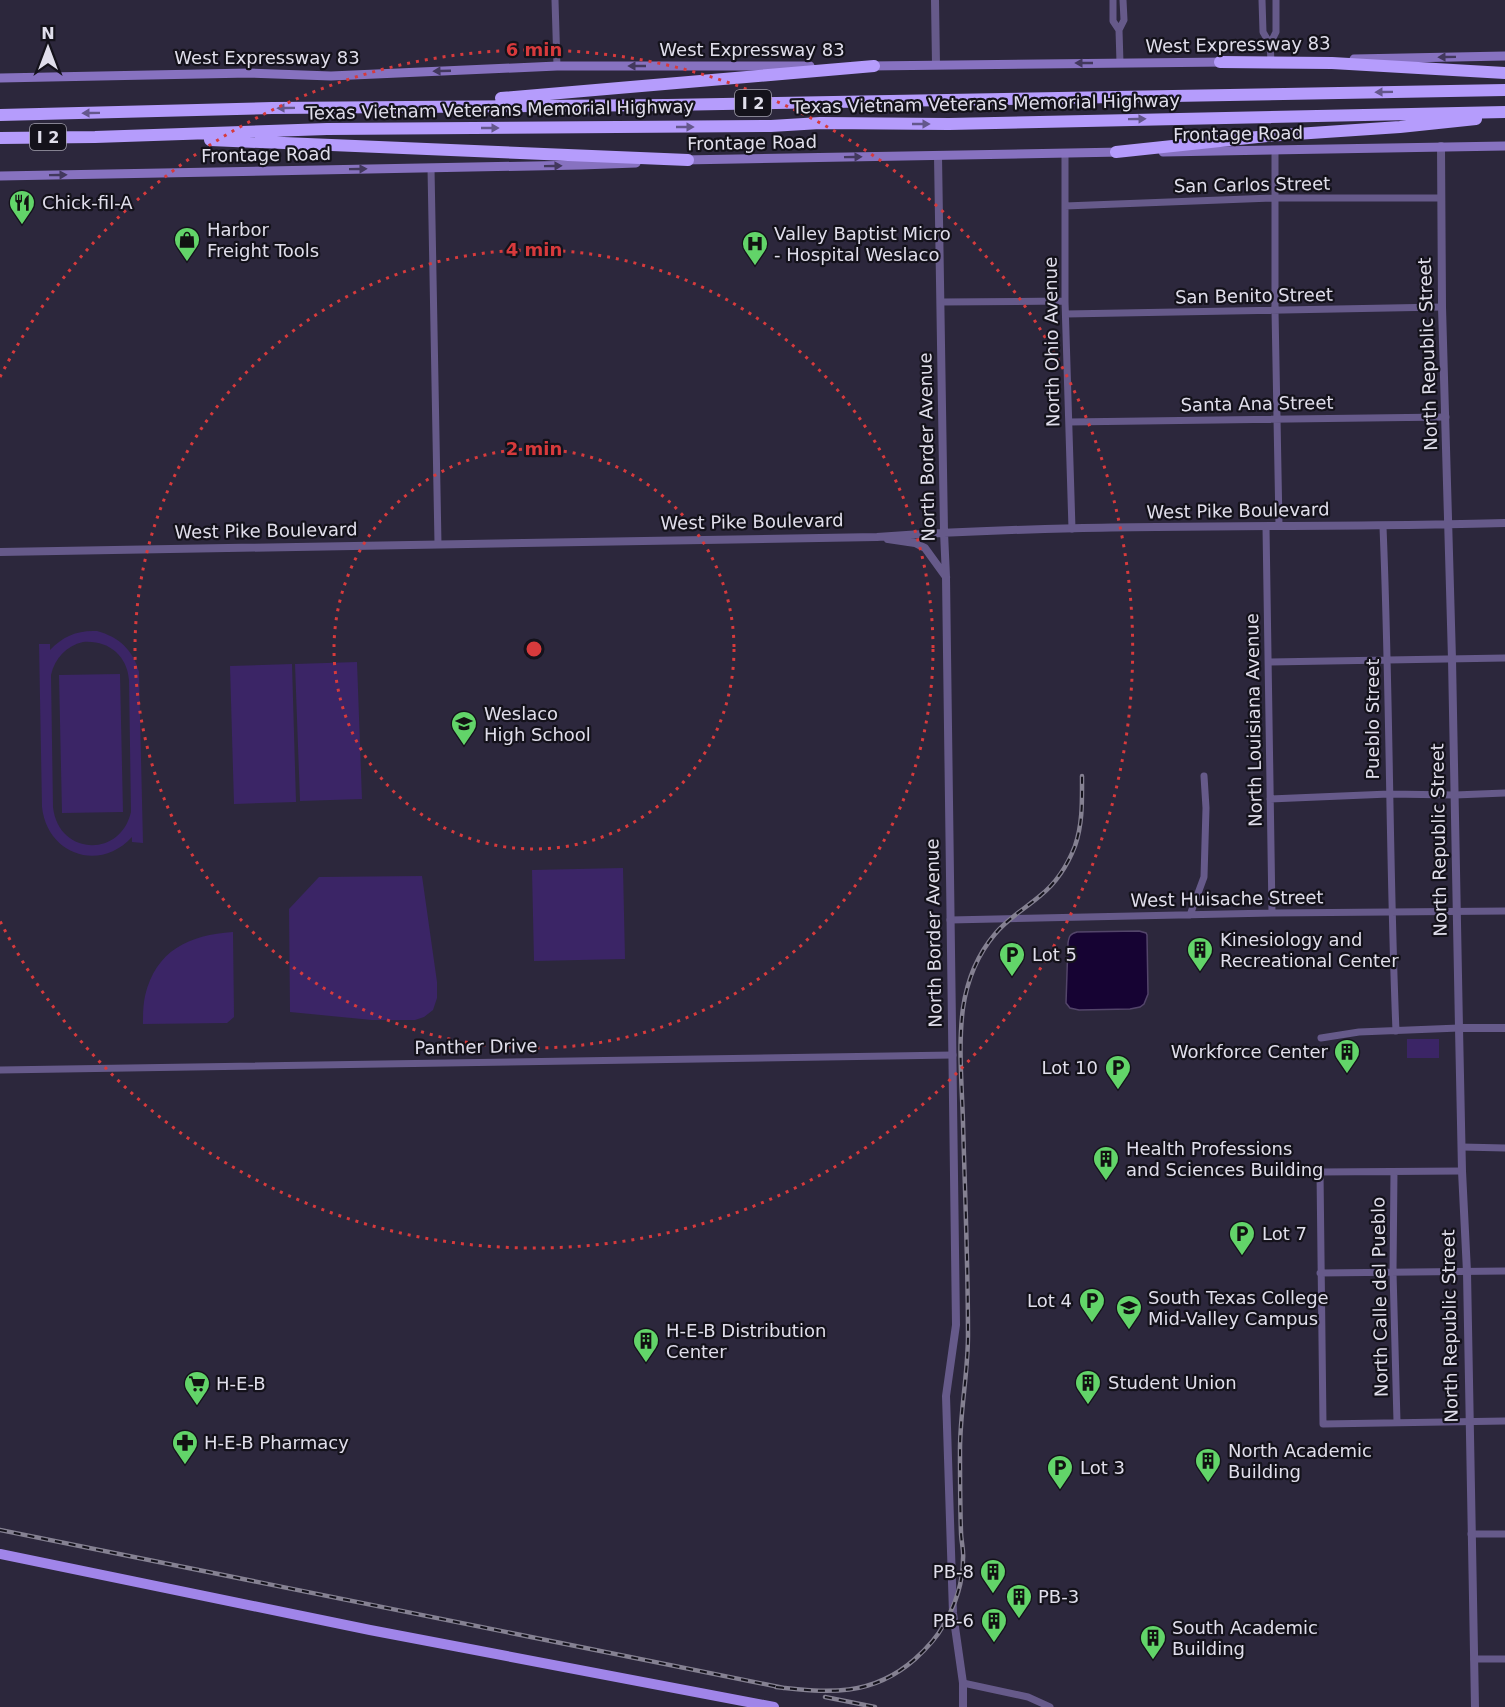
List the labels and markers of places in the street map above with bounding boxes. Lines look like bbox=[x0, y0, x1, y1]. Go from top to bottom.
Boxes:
restaurant icon: Chick-fil-A bbox=[7, 188, 37, 226]
place label: Chick-fil-A bbox=[42, 192, 133, 213]
place label: Harbor Freight Tools bbox=[207, 219, 319, 261]
place label: Valley Baptist Micro - Hospital Weslaco bbox=[774, 223, 951, 265]
shop icon: Harbor Freight Tools bbox=[172, 225, 202, 263]
hospital icon: Valley Baptist Micro - Hospital Weslaco bbox=[740, 229, 770, 267]
centre of rings bbox=[524, 639, 544, 659]
place label: Weslaco High School bbox=[484, 703, 591, 745]
school or university icon: Weslaco High School bbox=[449, 709, 479, 747]
place label: Kinesiology and Recreational Center bbox=[1220, 929, 1399, 971]
building icon: Kinesiology and Recreational Center bbox=[1185, 935, 1215, 973]
parking icon: Lot 5 bbox=[997, 940, 1027, 978]
place label: Lot 5 bbox=[1032, 944, 1077, 965]
building icon: Workforce Center bbox=[1332, 1037, 1362, 1075]
place label: Workforce Center bbox=[1171, 1041, 1329, 1062]
parking icon: Lot 10 bbox=[1103, 1053, 1133, 1091]
place label: Lot 10 bbox=[1042, 1057, 1098, 1078]
place label: Health Professions and Sciences Building bbox=[1126, 1138, 1323, 1180]
building icon: Health Professions and Sciences Building bbox=[1091, 1144, 1121, 1182]
parking icon: Lot 7 bbox=[1227, 1219, 1257, 1257]
place label: Lot 7 bbox=[1262, 1223, 1307, 1244]
parking icon: Lot 4 bbox=[1077, 1286, 1107, 1324]
place label: South Texas College Mid-Valley Campus bbox=[1148, 1287, 1329, 1329]
place label: Lot 4 bbox=[1027, 1290, 1072, 1311]
school or university icon: South Texas College Mid-Valley Campus bbox=[1114, 1293, 1144, 1331]
place label: H-E-B Distribution Center bbox=[666, 1320, 826, 1362]
building icon: H-E-B Distribution Center bbox=[631, 1326, 661, 1364]
building icon: Student Union bbox=[1073, 1368, 1103, 1406]
supermarket icon: H-E-B bbox=[182, 1369, 212, 1407]
place label: Student Union bbox=[1108, 1372, 1237, 1393]
place label: H-E-B bbox=[216, 1373, 266, 1394]
pharmacy icon: H-E-B Pharmacy bbox=[170, 1428, 200, 1466]
place label: H-E-B Pharmacy bbox=[204, 1432, 349, 1453]
place label: North Academic Building bbox=[1228, 1440, 1372, 1482]
building icon: North Academic Building bbox=[1193, 1446, 1223, 1484]
parking icon: Lot 3 bbox=[1045, 1453, 1075, 1491]
place label: Lot 3 bbox=[1080, 1457, 1125, 1478]
building icon: PB-8 bbox=[978, 1557, 1008, 1595]
place label: PB-8 bbox=[933, 1561, 974, 1582]
building icon: PB-3 bbox=[1004, 1582, 1034, 1620]
place label: PB-3 bbox=[1038, 1586, 1079, 1607]
building icon: PB-6 bbox=[979, 1606, 1009, 1644]
place label: PB-6 bbox=[933, 1610, 974, 1631]
place label: South Academic Building bbox=[1172, 1617, 1318, 1659]
building icon: South Academic Building bbox=[1138, 1623, 1168, 1661]

